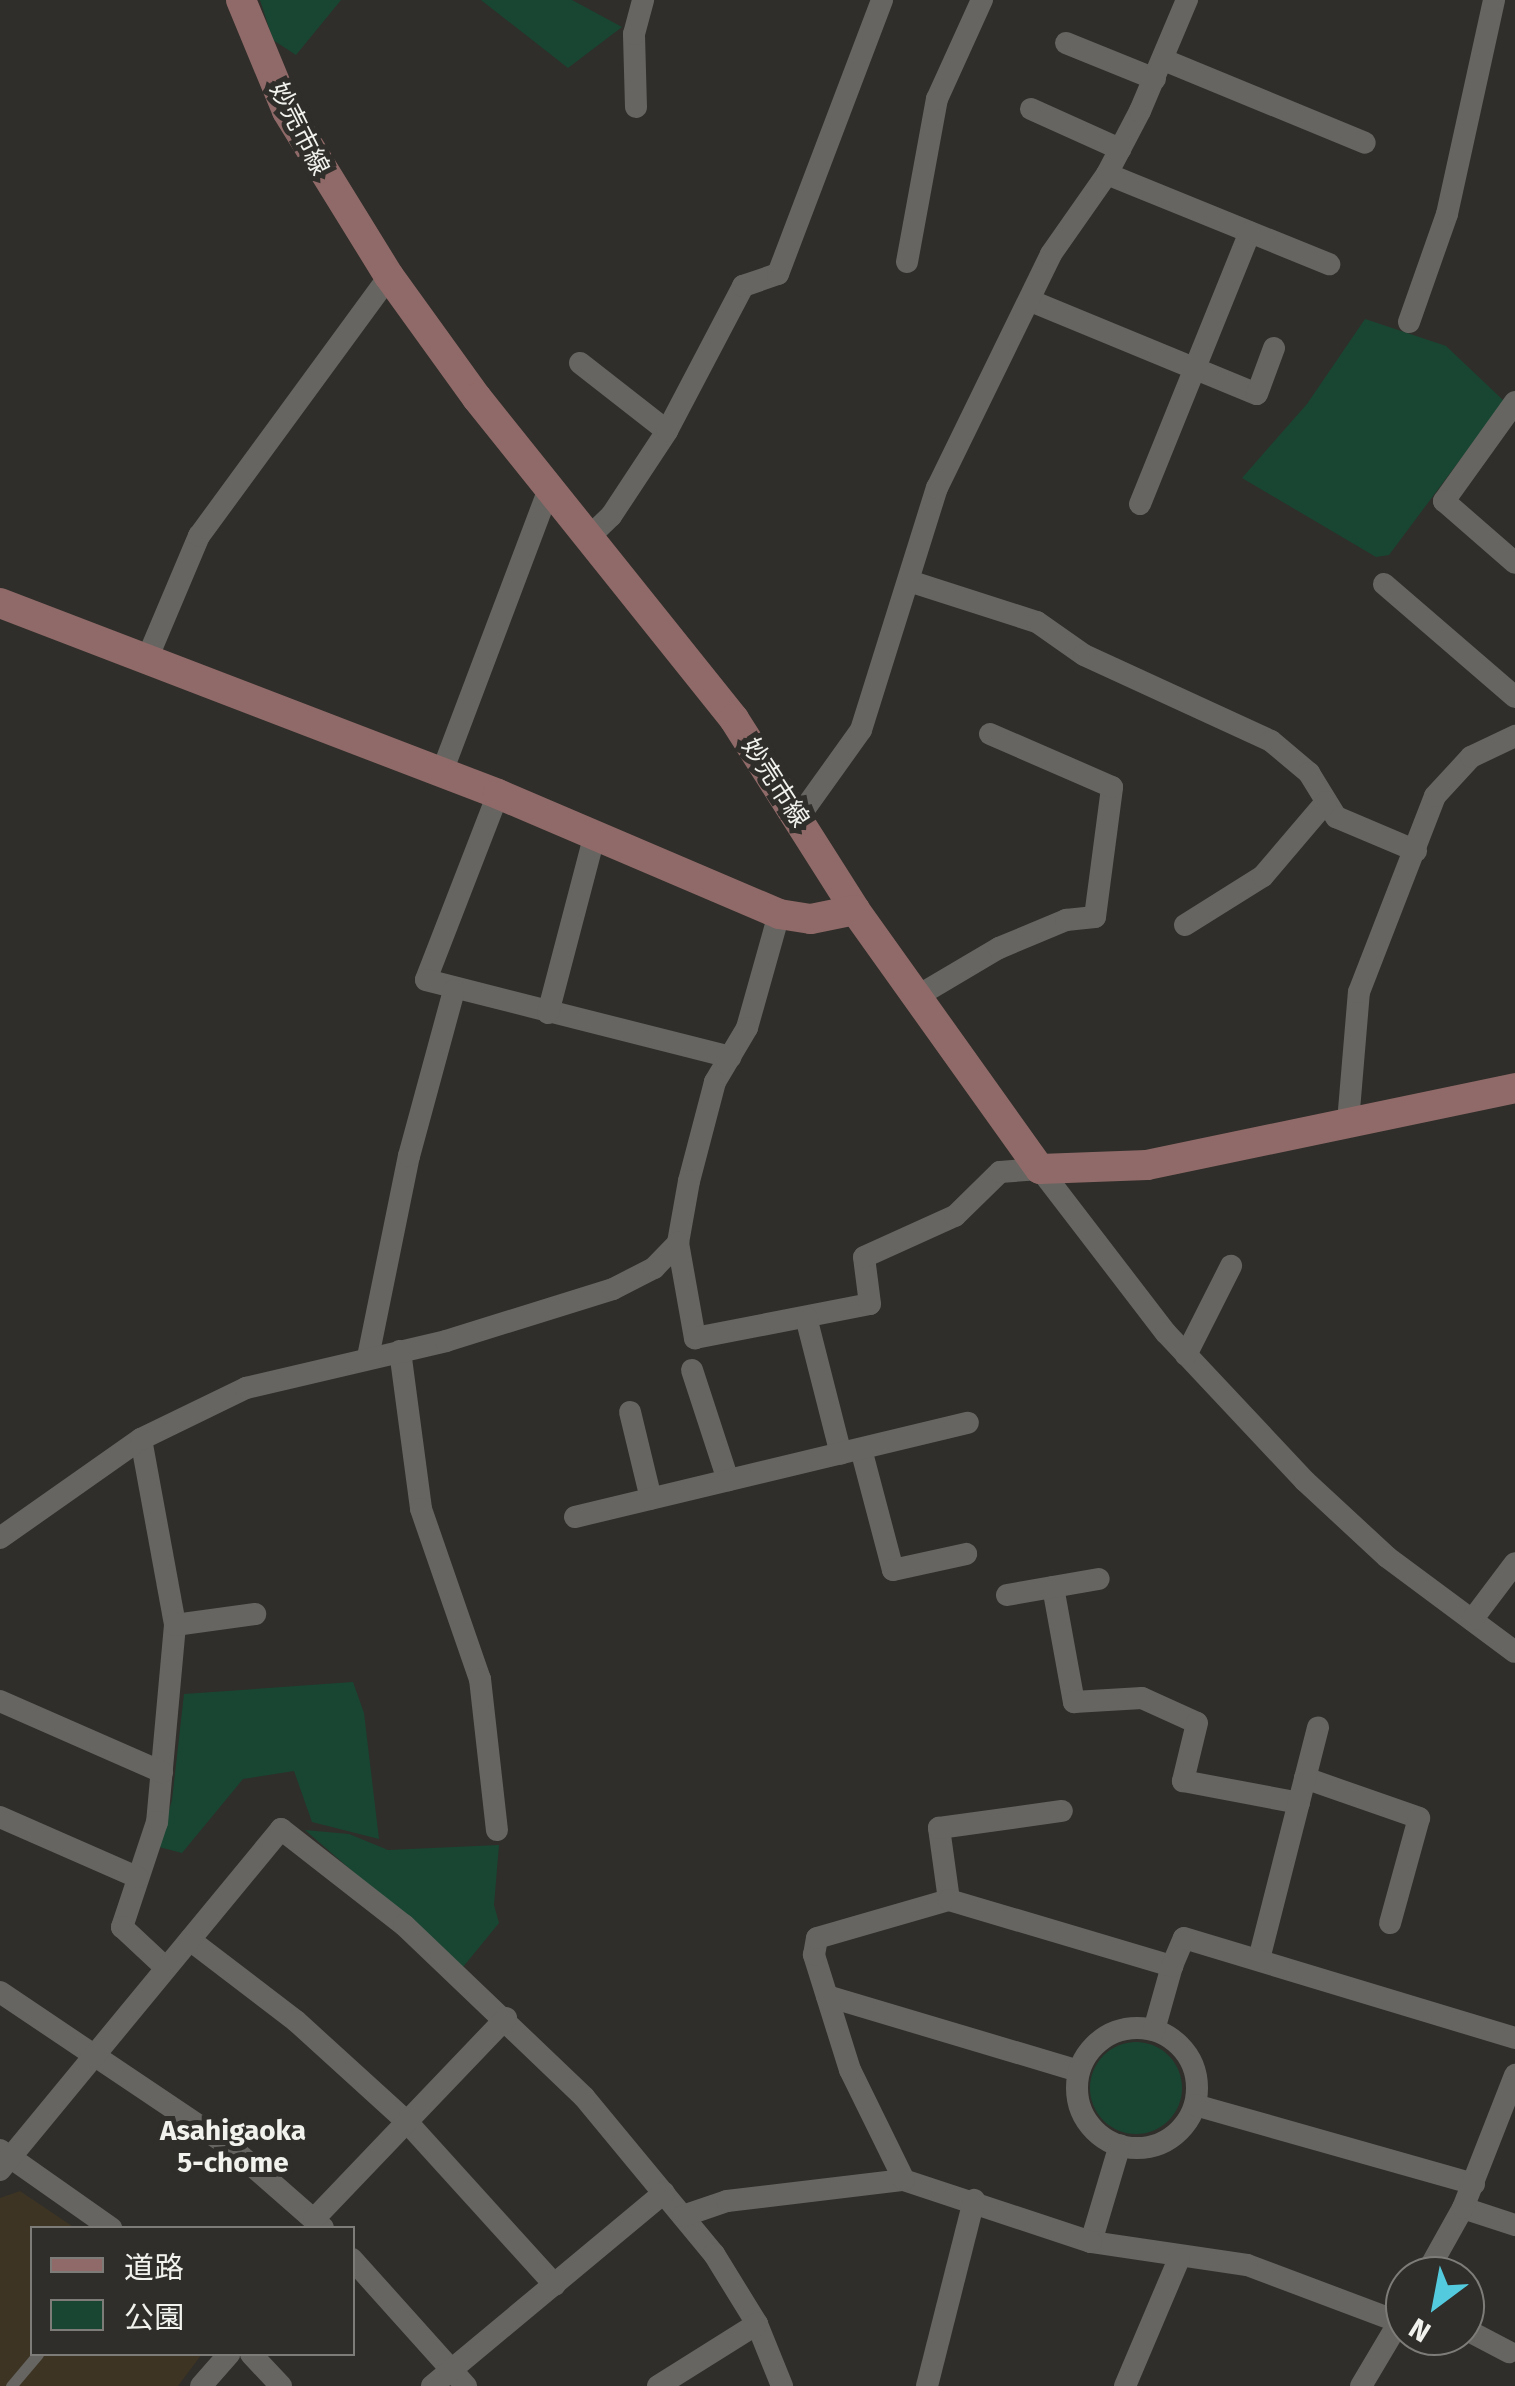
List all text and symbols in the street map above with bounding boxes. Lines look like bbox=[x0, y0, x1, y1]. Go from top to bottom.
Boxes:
street label: 妙売市線 bbox=[263, 78, 335, 180]
street label: 妙売市線 bbox=[735, 733, 815, 833]
district label: Asahigaoka 5-chome bbox=[160, 2114, 306, 2180]
legend bbox=[30, 2226, 355, 2356]
text: 道路 bbox=[124, 2250, 184, 2286]
north arrow bbox=[1385, 2256, 1485, 2356]
text: 公園 bbox=[124, 2300, 184, 2336]
text: N bbox=[1403, 2311, 1437, 2349]

